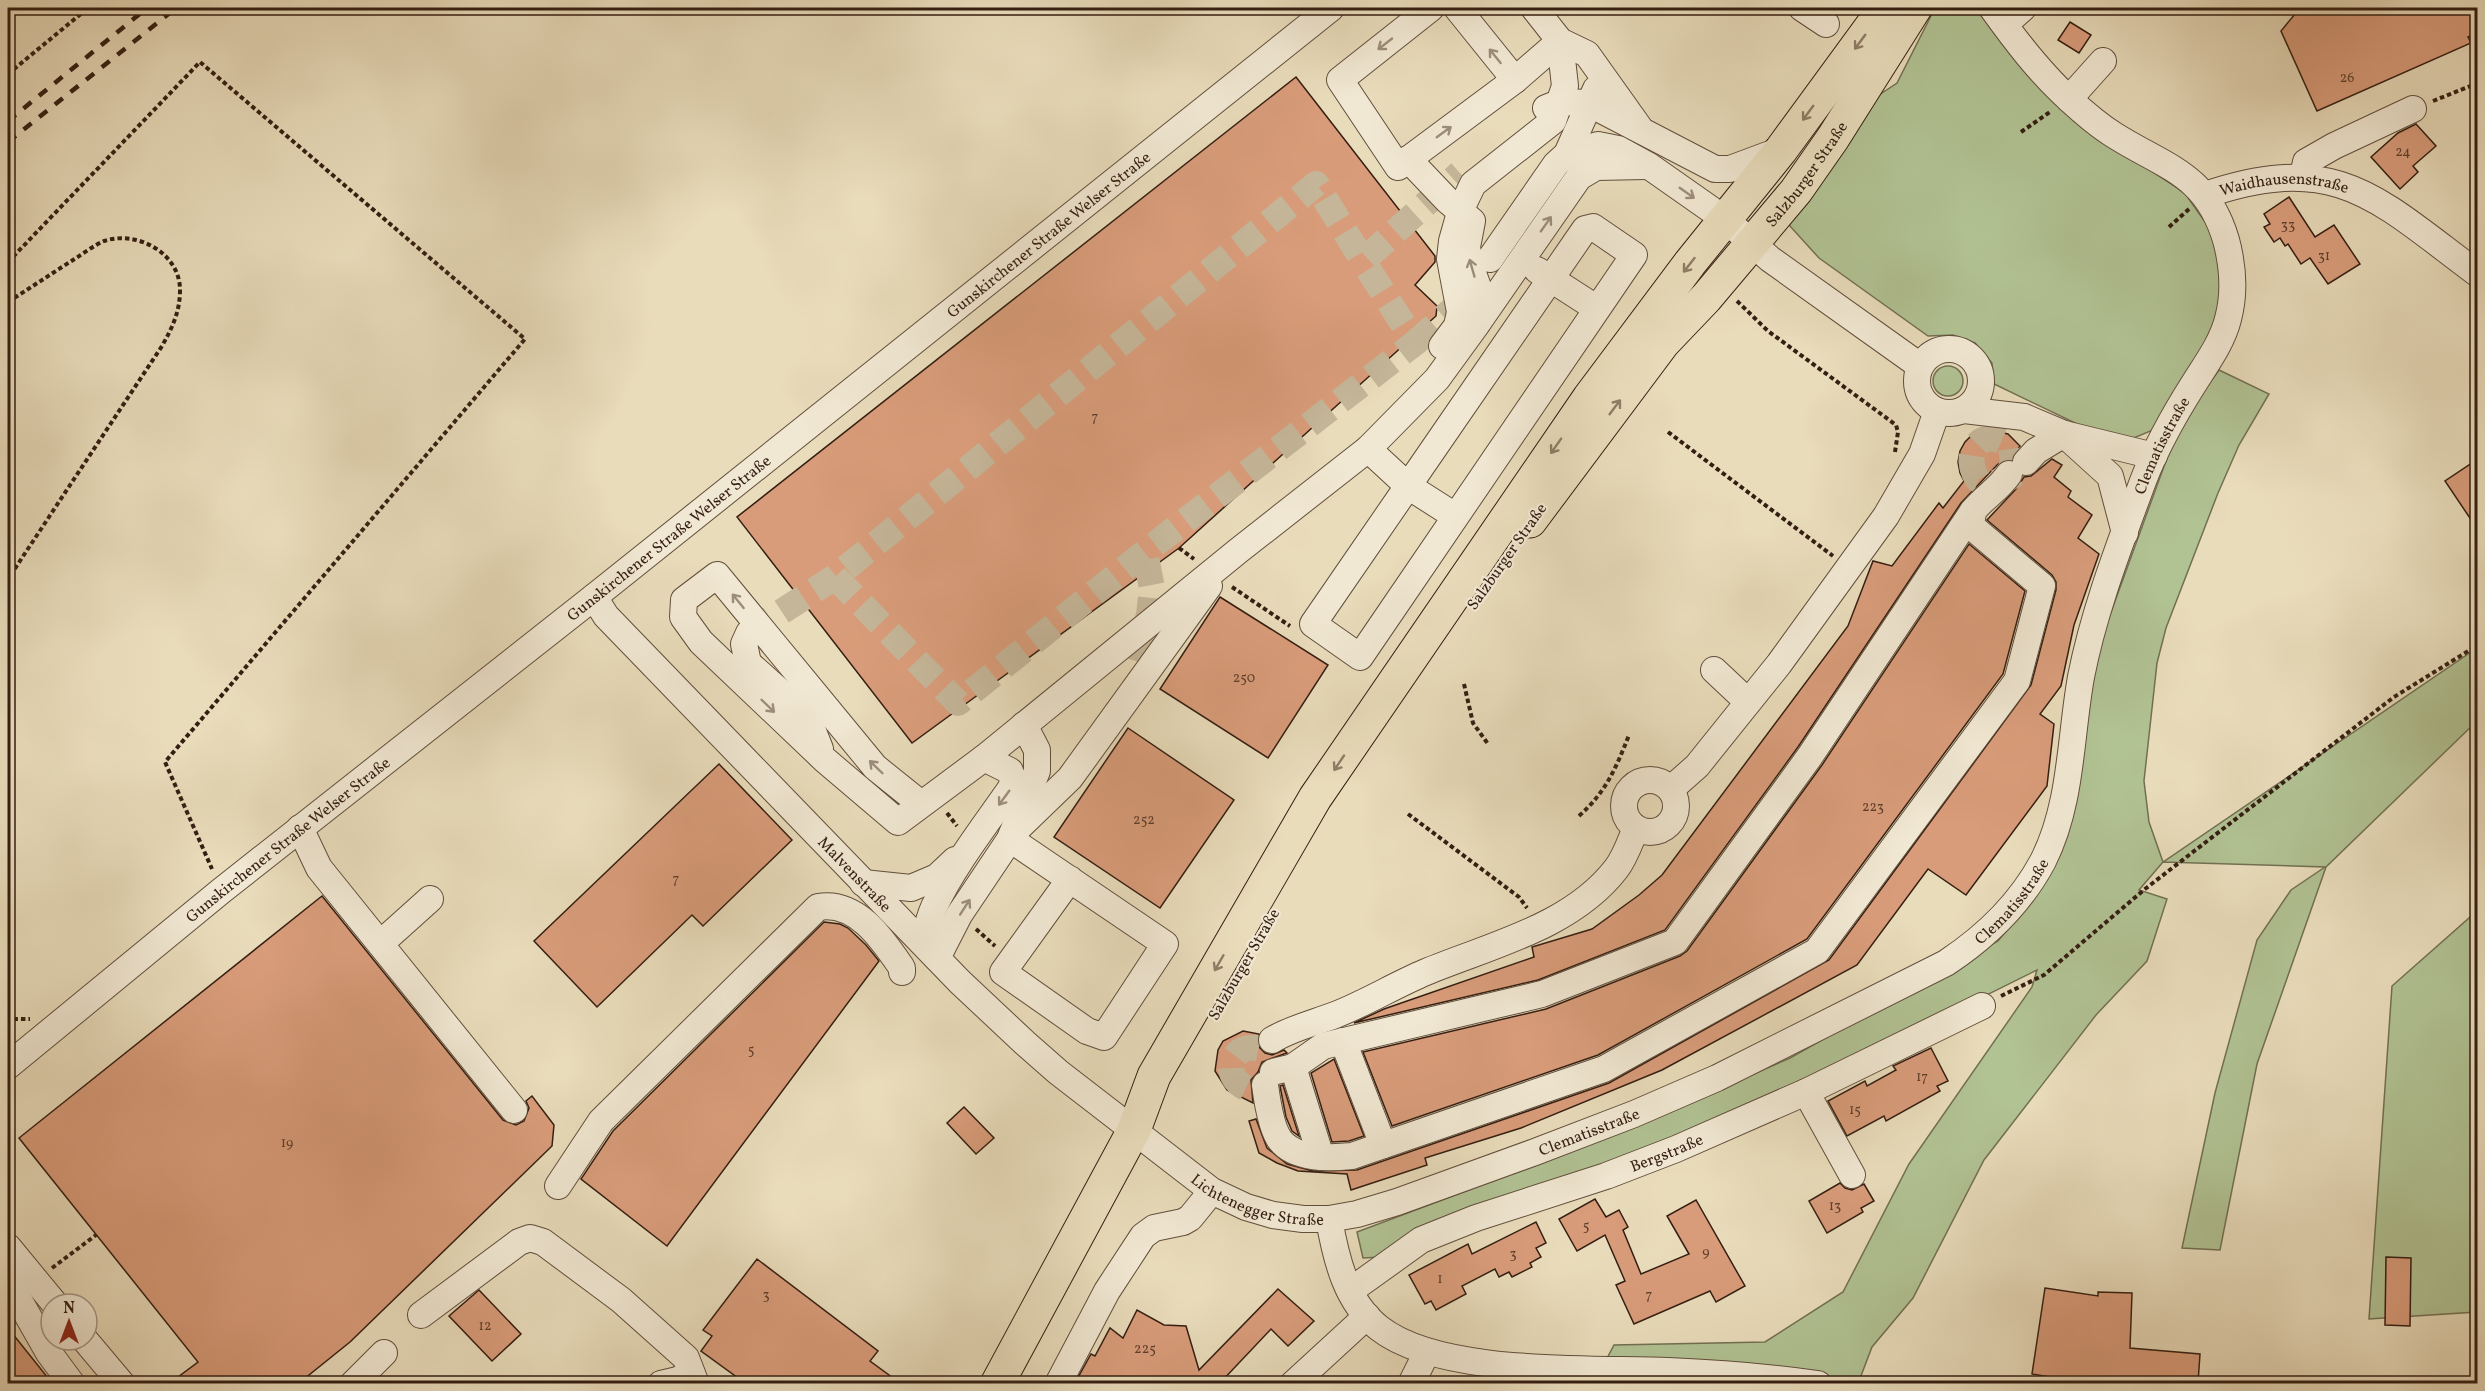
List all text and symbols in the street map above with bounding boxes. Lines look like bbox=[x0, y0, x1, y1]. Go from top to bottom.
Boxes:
one-way arrow bbox=[1854, 33, 1866, 49]
one-way arrow bbox=[1377, 37, 1393, 50]
one-way arrow bbox=[1489, 48, 1502, 64]
house number: 26 bbox=[2340, 69, 2354, 88]
one-way arrow bbox=[1801, 105, 1814, 121]
street label: Salzburger Straße bbox=[1761, 118, 1854, 233]
one-way arrow bbox=[1436, 126, 1452, 138]
house number: 24 bbox=[2395, 143, 2411, 162]
street label: Gunskirchener Straße Welser Straße bbox=[943, 147, 1156, 324]
street label: Waidhausenstraße bbox=[2217, 169, 2352, 203]
one-way arrow bbox=[1679, 187, 1695, 199]
one-way arrow bbox=[1541, 216, 1553, 233]
house number: 33 bbox=[2281, 216, 2295, 235]
house number: 31 bbox=[2318, 247, 2330, 266]
one-way arrow bbox=[1682, 257, 1695, 273]
one-way arrow bbox=[1466, 259, 1477, 278]
street label: Clematisstraße bbox=[2130, 393, 2196, 498]
one-way arrow bbox=[1609, 399, 1622, 415]
house number: 7 bbox=[1092, 408, 1099, 427]
one-way arrow bbox=[1550, 438, 1562, 454]
street label: Gunskirchener Straße Welser Straße bbox=[563, 451, 776, 627]
street label: Salzburger Straße bbox=[1462, 499, 1553, 615]
one-way arrow bbox=[732, 593, 745, 609]
house number: 250 bbox=[1233, 669, 1255, 688]
one-way arrow bbox=[761, 698, 776, 713]
street label: Gunskirchener Straße Welser Straße bbox=[182, 753, 396, 929]
one-way arrow bbox=[1333, 755, 1345, 771]
one-way arrow bbox=[869, 760, 884, 774]
one-way arrow bbox=[998, 790, 1010, 806]
house number: 223 bbox=[1862, 798, 1884, 817]
house number: 252 bbox=[1133, 811, 1155, 830]
street label: Malvenstraße bbox=[812, 832, 896, 918]
street label: Clematisstraße bbox=[1971, 855, 2055, 951]
house number: 7 bbox=[673, 870, 680, 889]
one-way arrow bbox=[959, 899, 971, 916]
street label: Salzburger Straße bbox=[1204, 905, 1286, 1025]
one-way arrow bbox=[1212, 954, 1224, 971]
house number: 5 bbox=[748, 1041, 754, 1060]
house number: 17 bbox=[1916, 1068, 1928, 1087]
house number: 15 bbox=[1849, 1101, 1861, 1120]
street label: Clematisstraße bbox=[1536, 1104, 1644, 1163]
street label: Bergstraße bbox=[1627, 1129, 1707, 1179]
house number: 19 bbox=[281, 1134, 293, 1153]
street label: Lichtenegger Straße bbox=[1185, 1169, 1324, 1232]
house number: 13 bbox=[1829, 1197, 1841, 1216]
house number: 5 bbox=[1583, 1217, 1589, 1236]
house number: 9 bbox=[1702, 1243, 1710, 1262]
house number: 3 bbox=[1509, 1245, 1517, 1264]
house number: 1 bbox=[1437, 1270, 1443, 1289]
house number: 3 bbox=[762, 1286, 770, 1305]
house number: 7 bbox=[1646, 1286, 1653, 1305]
north arrow bbox=[39, 1292, 99, 1352]
text: N bbox=[63, 1298, 75, 1320]
house number: 12 bbox=[479, 1317, 491, 1336]
house number: 225 bbox=[1134, 1340, 1156, 1359]

